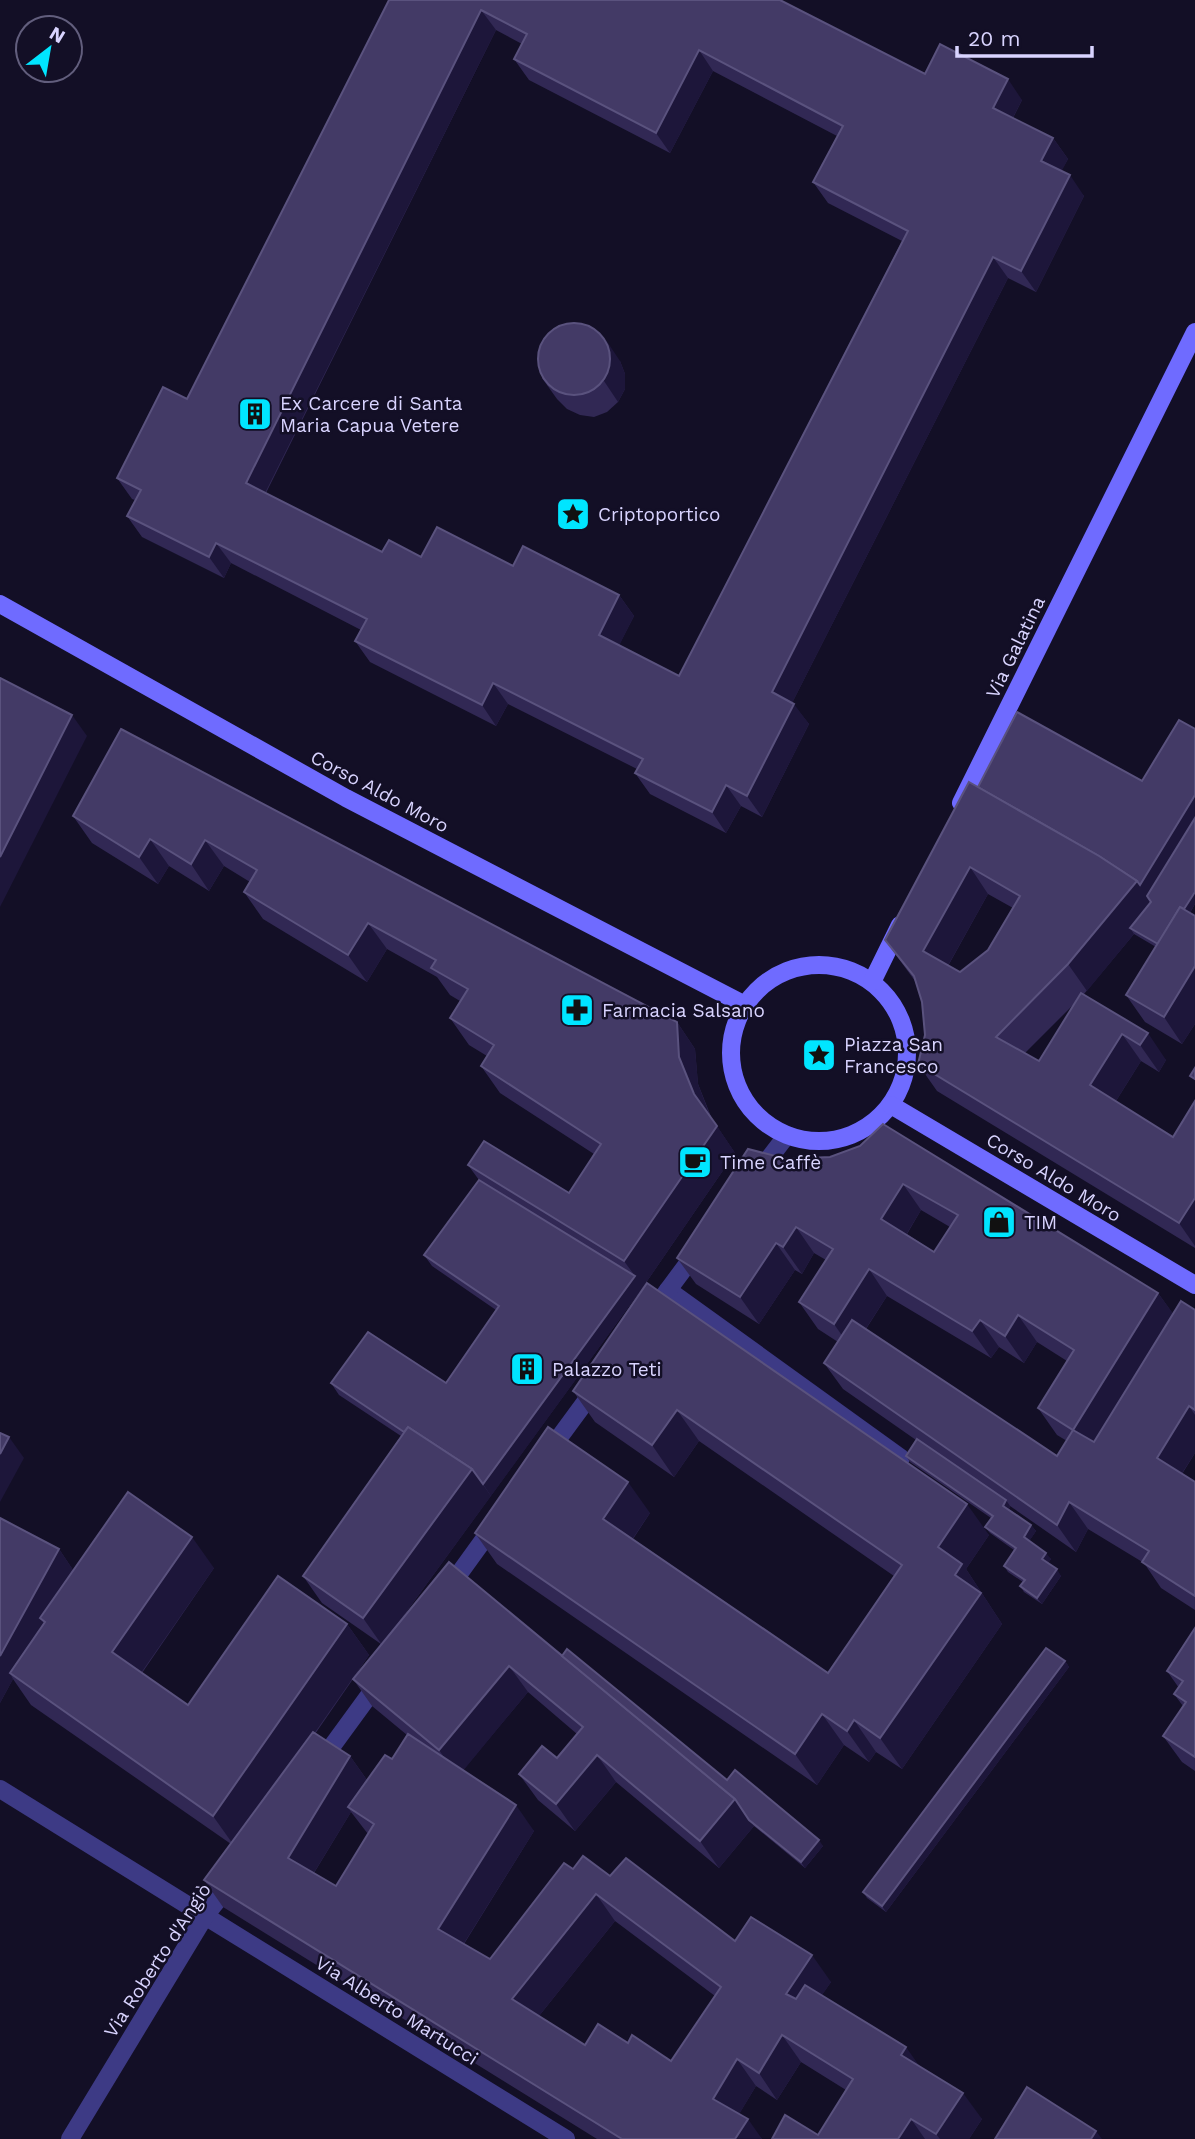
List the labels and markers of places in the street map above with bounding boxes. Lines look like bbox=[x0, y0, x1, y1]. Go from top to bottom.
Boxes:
place label: Ex Carcere di Santa Maria Capua Vetere bbox=[280, 392, 463, 437]
building icon: Ex Carcere di Santa Maria Capua Vetere bbox=[236, 395, 274, 433]
place icon: Criptoportico bbox=[554, 495, 592, 533]
place label: Criptoportico bbox=[598, 503, 721, 526]
pharmacy icon: Farmacia Salsano bbox=[558, 991, 596, 1029]
place label: Farmacia Salsano bbox=[602, 999, 765, 1022]
place label: Piazza San Francesco bbox=[844, 1033, 943, 1078]
place icon: Piazza San Francesco bbox=[800, 1036, 838, 1074]
cafe icon: Time Caffè bbox=[676, 1143, 714, 1181]
place label: Time Caffè bbox=[720, 1151, 821, 1174]
shop icon: TIM bbox=[980, 1203, 1018, 1241]
place label: TIM bbox=[1024, 1211, 1057, 1234]
building icon: Palazzo Teti bbox=[508, 1350, 546, 1388]
place label: Palazzo Teti bbox=[552, 1358, 662, 1381]

